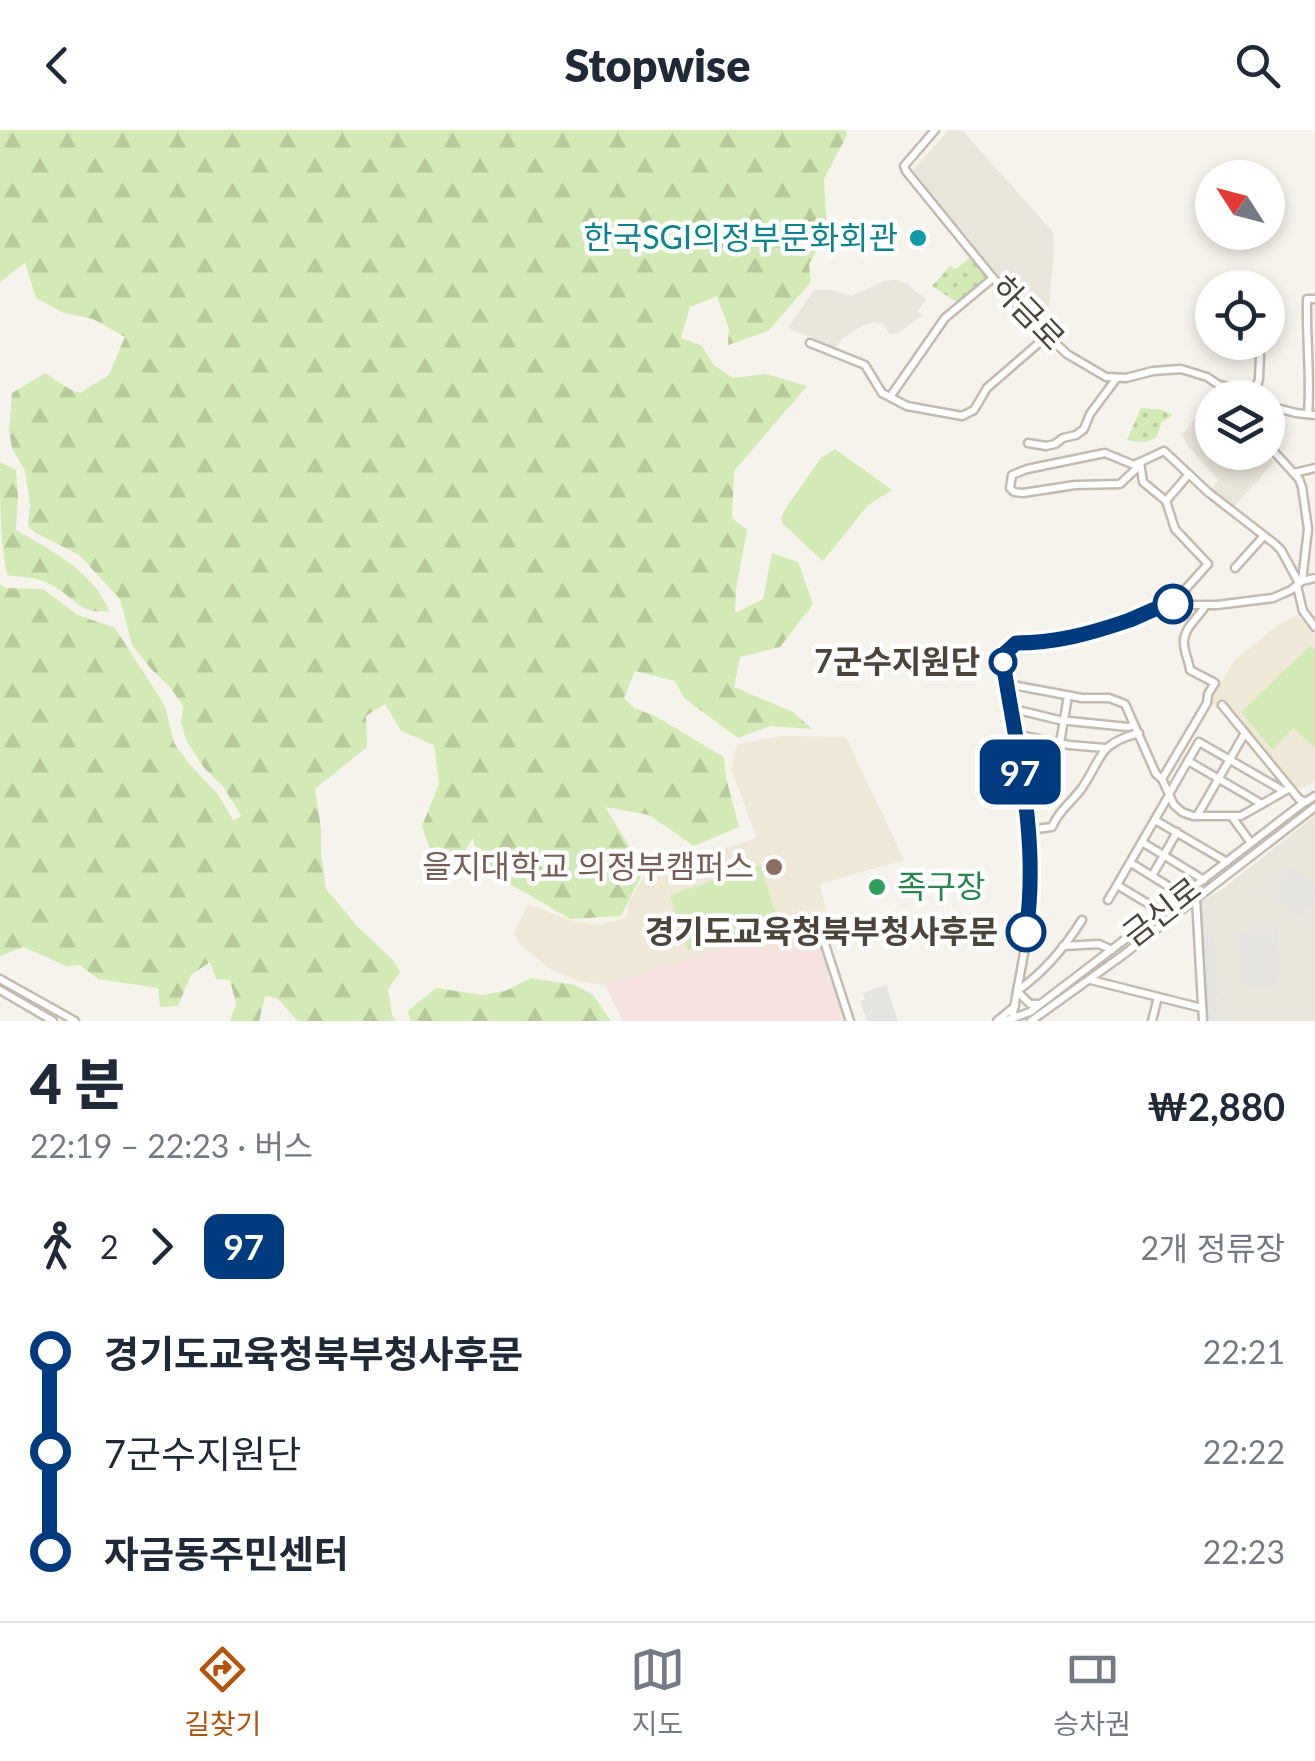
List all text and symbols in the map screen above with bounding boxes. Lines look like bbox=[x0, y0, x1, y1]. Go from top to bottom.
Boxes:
icon: back bbox=[30, 38, 85, 93]
text: Stopwise bbox=[565, 38, 750, 92]
icon: search bbox=[1230, 38, 1285, 93]
north arrow bbox=[1195, 160, 1285, 250]
map controls bbox=[1195, 160, 1285, 470]
place label: 한국SGI의정부문화회관 bbox=[583, 217, 898, 256]
marker: 한국SGI의정부문화회관 bbox=[907, 227, 929, 249]
street label: 하금로 bbox=[984, 267, 1074, 357]
button: locate bbox=[1195, 270, 1285, 360]
button: layers bbox=[1195, 380, 1285, 470]
unlabelled marker bbox=[1154, 585, 1192, 623]
place label: 7군수지원단 bbox=[814, 641, 980, 680]
marker: 7군수지원단 bbox=[990, 649, 1016, 675]
line badge: 97 bbox=[975, 740, 1065, 804]
text: 97 bbox=[1000, 751, 1040, 793]
place label: 을지대학교 의정부캠퍼스 bbox=[422, 846, 754, 885]
marker: 을지대학교 의정부캠퍼스 bbox=[763, 856, 785, 878]
place label: 족구장 bbox=[897, 866, 985, 905]
street label: 금신로 bbox=[1114, 868, 1208, 953]
marker: 족구장 bbox=[866, 876, 888, 898]
place label: 경기도교육청북부청사후문 bbox=[645, 911, 998, 950]
marker: 경기도교육청북부청사후문 bbox=[1007, 913, 1045, 951]
text: 4 분 bbox=[30, 1050, 125, 1116]
text: ₩2,880 bbox=[1147, 1083, 1285, 1129]
text: 22:19 – 22:23 · 버스 bbox=[30, 1126, 313, 1165]
icon: walk bbox=[30, 1219, 85, 1274]
icon: forward bbox=[134, 1219, 189, 1274]
text: 97 bbox=[224, 1225, 264, 1267]
text: 2 bbox=[100, 1227, 119, 1266]
text: 2개 정류장 bbox=[1140, 1228, 1285, 1267]
text: 경기도교육청북부청사후문 bbox=[104, 1330, 524, 1376]
text: 22:21 bbox=[1203, 1332, 1285, 1371]
text: 7군수지원단 bbox=[104, 1430, 301, 1476]
text: 22:22 bbox=[1203, 1432, 1285, 1471]
text: 자금동주민센터 bbox=[104, 1530, 349, 1576]
text: 22:23 bbox=[1203, 1532, 1285, 1571]
tab: 길찾기 bbox=[184, 1642, 262, 1742]
tab: 지도 bbox=[630, 1642, 685, 1742]
tab: 승차권 bbox=[1053, 1642, 1131, 1742]

